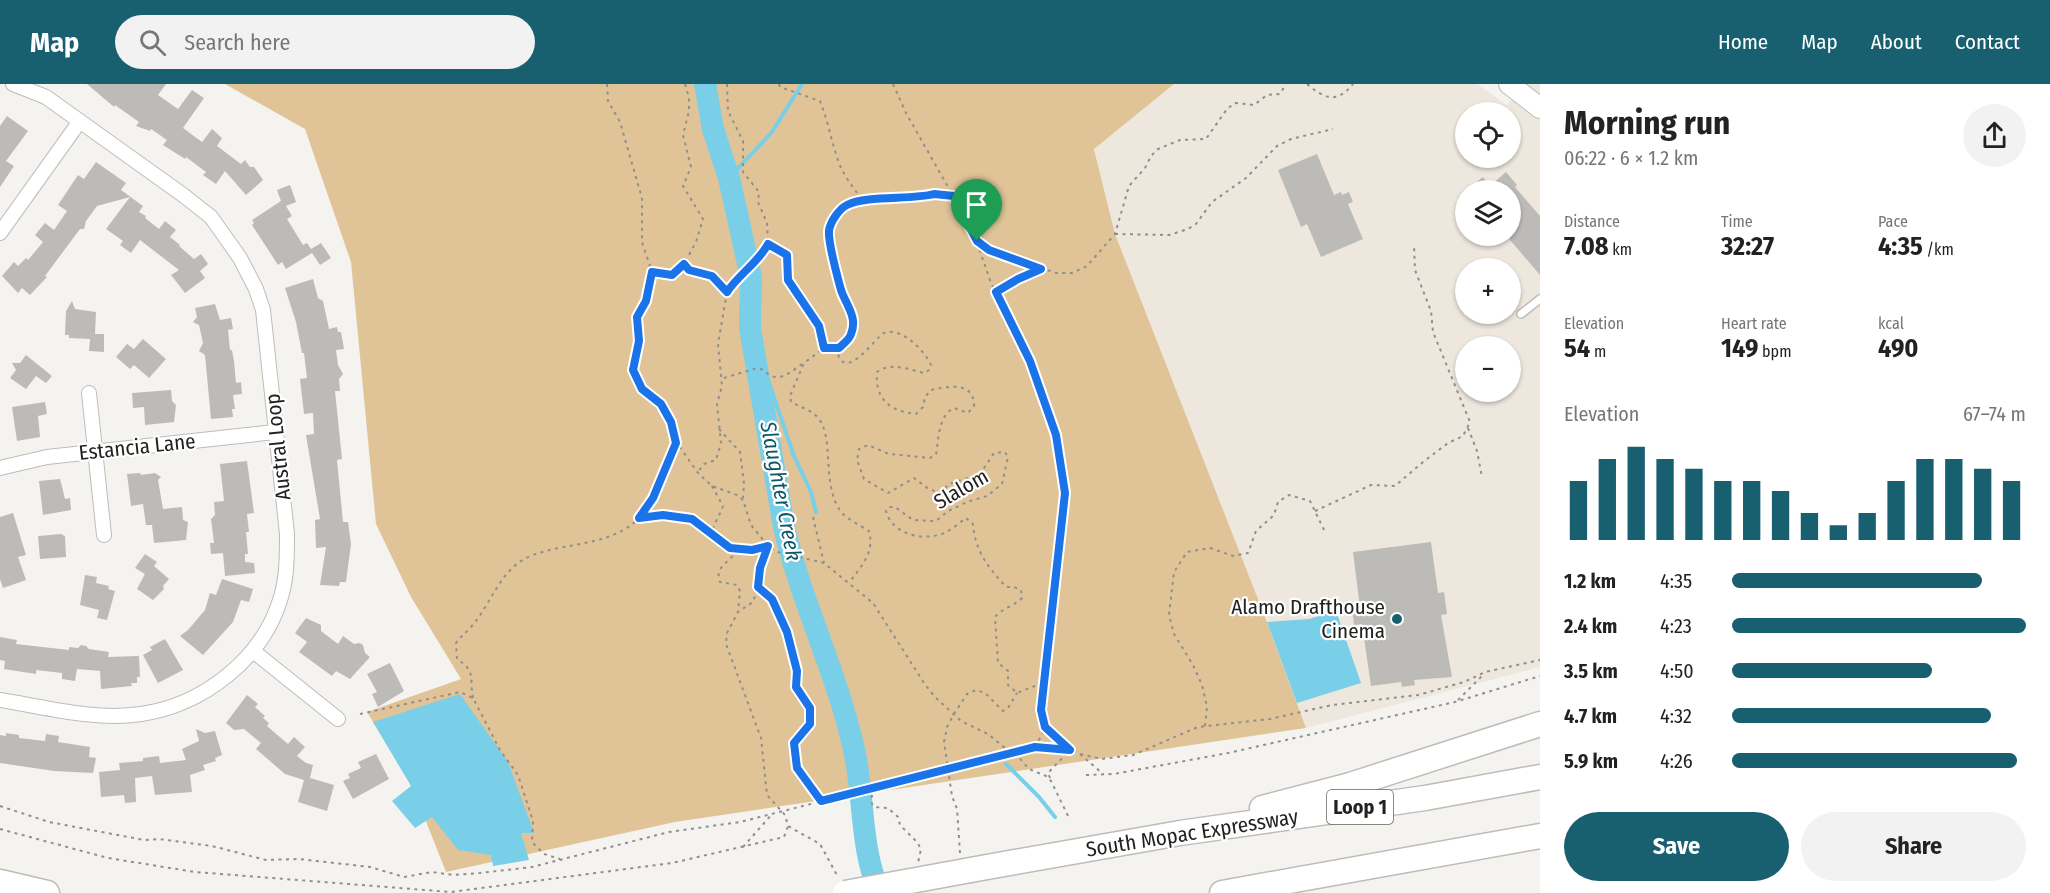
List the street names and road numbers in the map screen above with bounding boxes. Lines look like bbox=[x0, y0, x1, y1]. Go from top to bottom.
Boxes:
street label: Austral Loop bbox=[259, 392, 297, 502]
street label: Estancia Lane bbox=[77, 428, 197, 466]
street label: Slalom bbox=[929, 463, 993, 515]
road number: Loop 1 bbox=[1327, 790, 1393, 824]
street label: South Mopac Expressway bbox=[1084, 803, 1300, 863]

